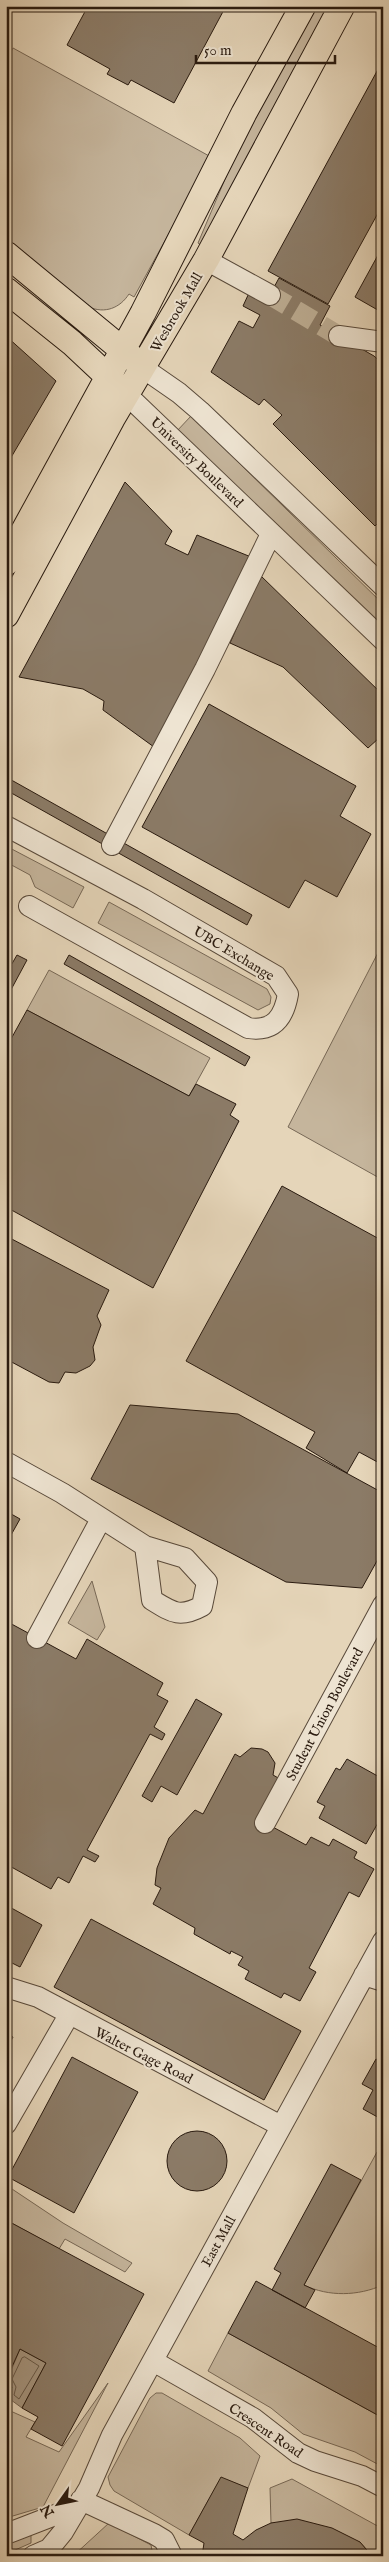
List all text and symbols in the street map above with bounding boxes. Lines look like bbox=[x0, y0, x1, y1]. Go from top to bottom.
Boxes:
scale bar bbox=[196, 32, 335, 64]
text: 50 m bbox=[204, 41, 232, 60]
street label: Wesbrook Mall bbox=[147, 269, 207, 356]
street label: University Boulevard bbox=[146, 414, 247, 512]
street label: UBC Exchange bbox=[190, 923, 278, 985]
street label: Student Union Boulevard bbox=[282, 1644, 368, 1784]
street label: Walter Gage Road bbox=[91, 2023, 196, 2089]
street label: East Mall bbox=[198, 2213, 240, 2270]
street label: Crescent Road bbox=[225, 2399, 306, 2463]
north arrow bbox=[32, 2480, 82, 2530]
text: N bbox=[37, 2501, 59, 2521]

